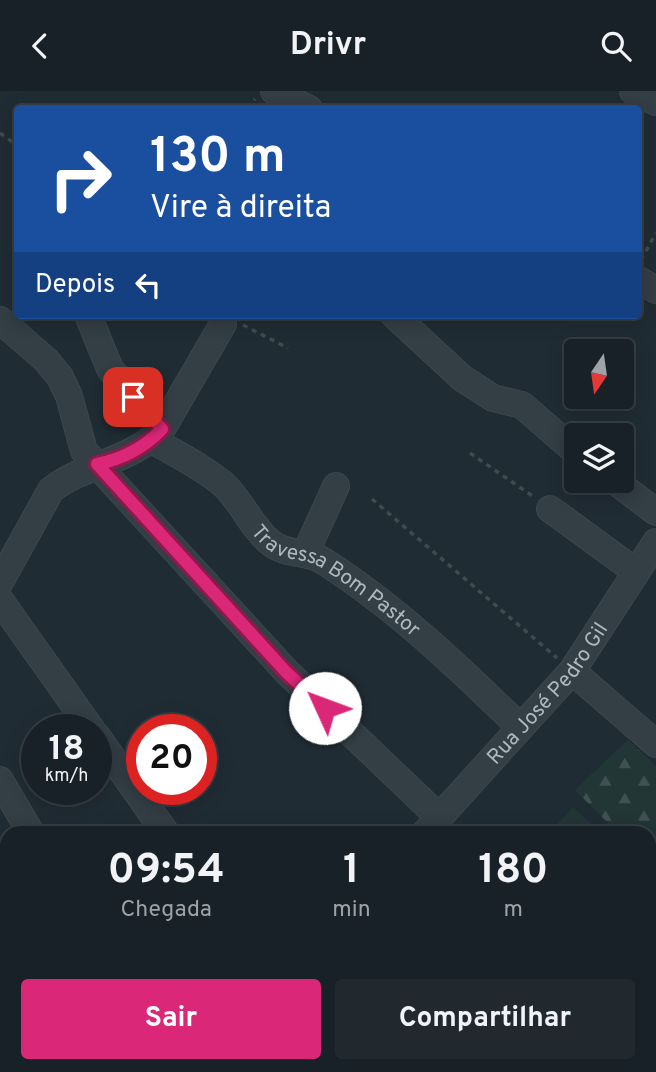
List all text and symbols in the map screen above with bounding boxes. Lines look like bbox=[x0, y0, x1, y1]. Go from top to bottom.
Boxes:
text: Drivr bbox=[290, 26, 366, 66]
icon: back bbox=[21, 27, 59, 65]
icon: search bbox=[597, 27, 635, 65]
text: 130 m bbox=[150, 128, 286, 190]
icon: right bbox=[35, 133, 126, 224]
text: Vire à direita bbox=[150, 189, 331, 229]
icon: left bbox=[129, 266, 167, 304]
text: Depois bbox=[35, 269, 115, 302]
north arrow bbox=[564, 339, 634, 409]
map controls bbox=[564, 339, 634, 493]
pin bbox=[103, 367, 163, 427]
icon: arrive bbox=[114, 378, 152, 416]
button: layers bbox=[564, 423, 634, 493]
street label: Travessa Bom Pastor bbox=[244, 520, 426, 643]
street label: Rua José Pedro Gil bbox=[482, 618, 615, 771]
position arrow bbox=[288, 671, 362, 745]
speed limit sign: 20 bbox=[126, 714, 217, 805]
text: 18 bbox=[48, 728, 85, 772]
text: km/h bbox=[45, 765, 88, 788]
text: 09:54 bbox=[108, 845, 225, 898]
text: 1 bbox=[343, 845, 360, 898]
text: 180 bbox=[478, 845, 548, 898]
text: Chegada bbox=[120, 896, 212, 925]
text: min bbox=[332, 896, 371, 925]
text: m bbox=[504, 896, 523, 925]
button: Sair bbox=[21, 979, 321, 1059]
button: Compartilhar bbox=[335, 979, 635, 1059]

